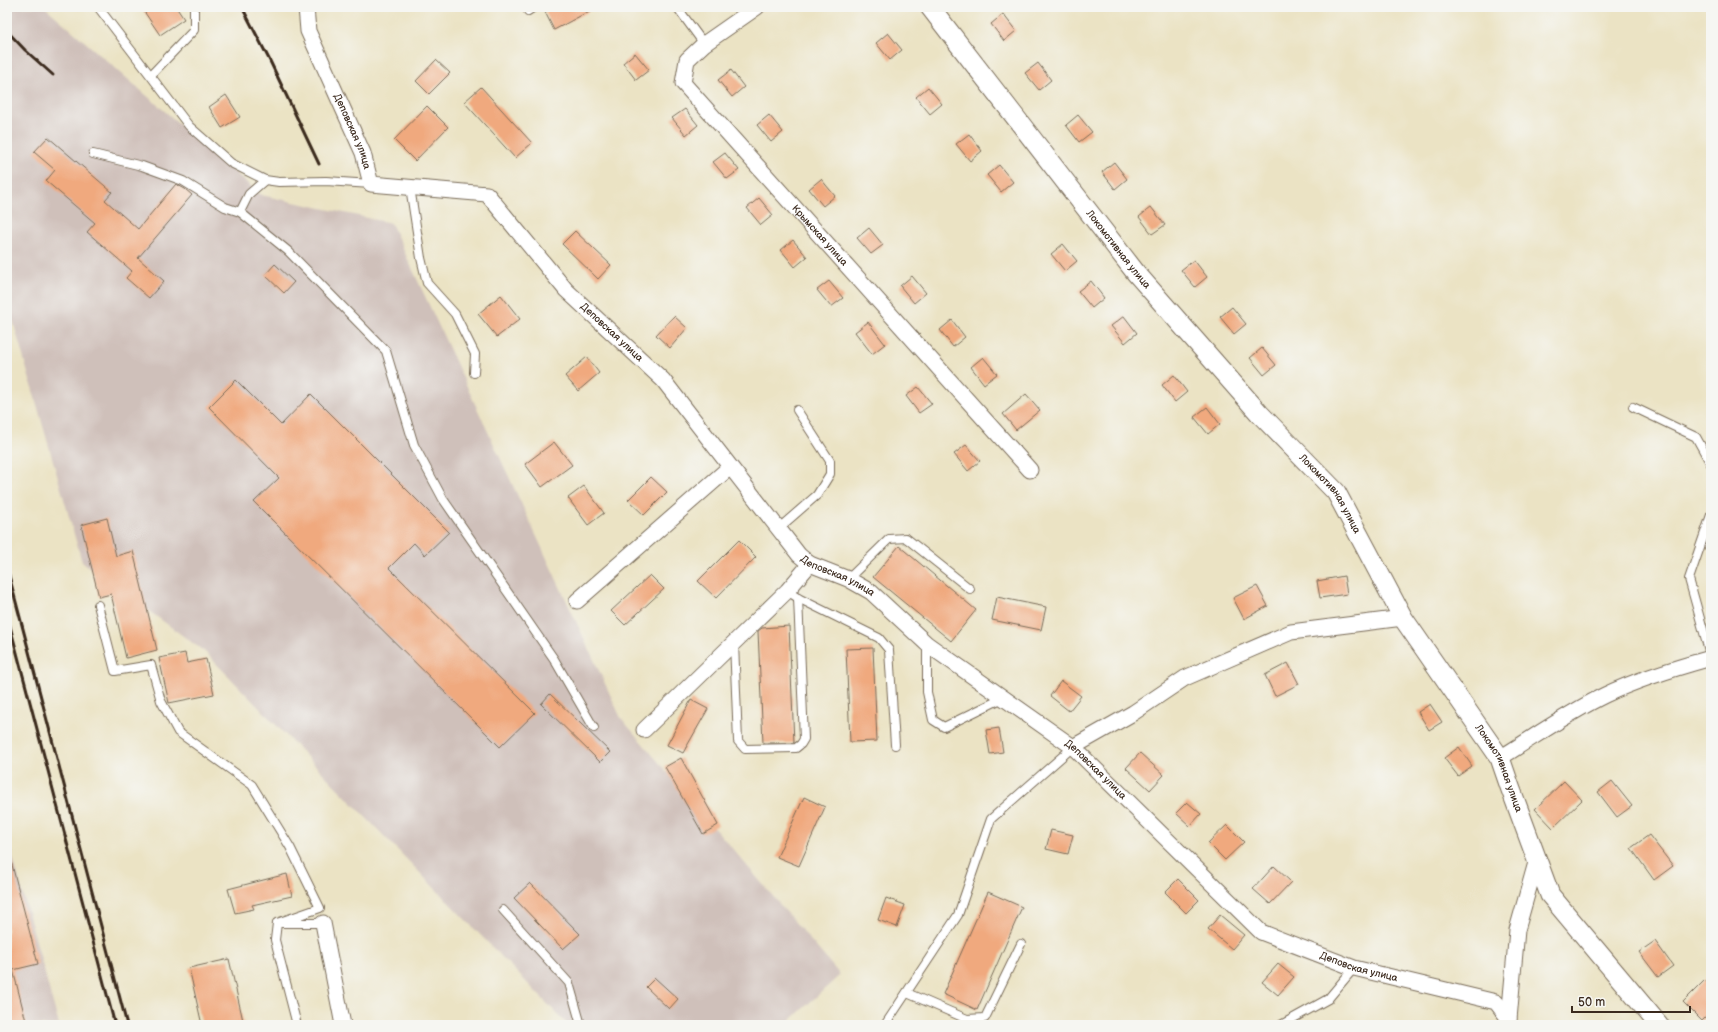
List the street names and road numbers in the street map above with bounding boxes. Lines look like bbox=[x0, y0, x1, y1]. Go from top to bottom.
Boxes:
street label: Деповская улица bbox=[331, 92, 373, 171]
street label: Крымская улица bbox=[789, 202, 850, 268]
street label: Локомотивная улица bbox=[1083, 207, 1153, 291]
street label: Деповская улица bbox=[578, 300, 645, 364]
street label: Локомотивная улица bbox=[1296, 451, 1363, 536]
street label: Деповская улица bbox=[798, 553, 878, 599]
street label: Локомотивная улица bbox=[1472, 721, 1525, 814]
street label: Деповская улица bbox=[1062, 737, 1129, 802]
street label: Деповская улица bbox=[1318, 949, 1399, 984]

